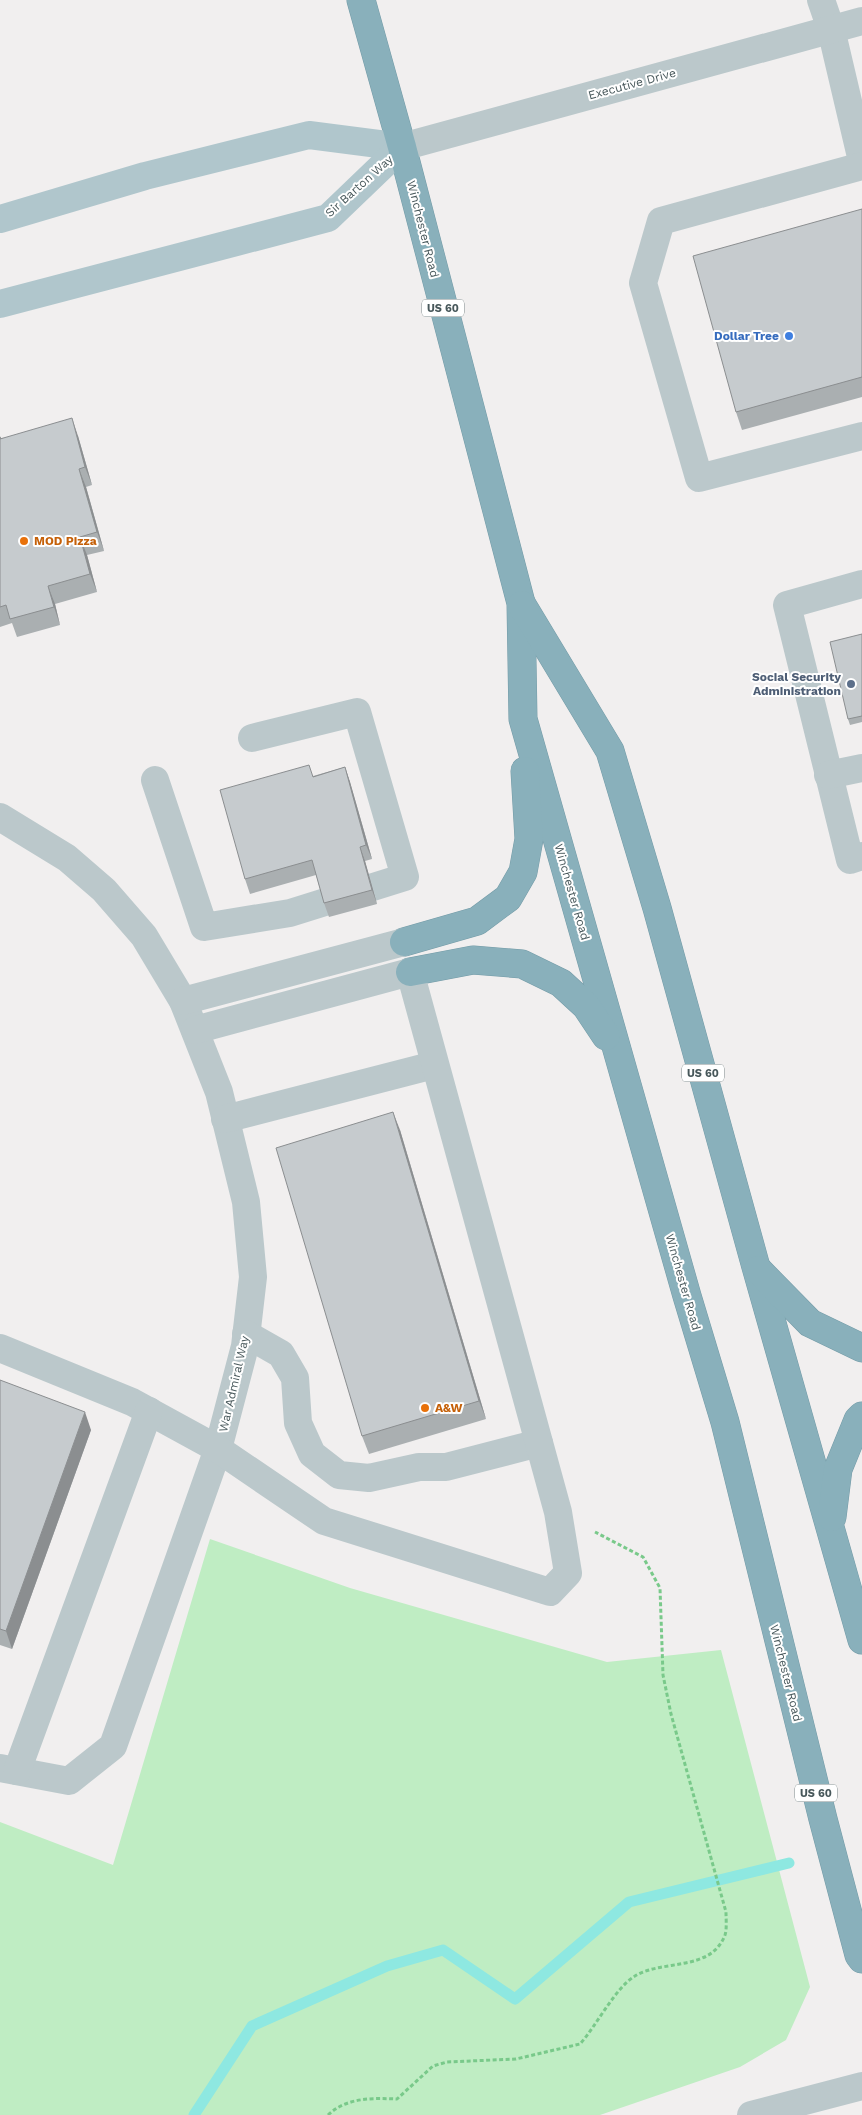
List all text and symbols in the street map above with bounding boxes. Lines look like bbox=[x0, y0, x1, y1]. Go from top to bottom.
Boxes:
street label: Executive Drive bbox=[587, 66, 677, 102]
street label: Sir Barton Way bbox=[322, 152, 396, 220]
street label: Winchester Road bbox=[404, 179, 442, 279]
road number: US 60 bbox=[422, 300, 464, 316]
place label: Dollar Tree bbox=[714, 329, 779, 343]
marker: Dollar Tree bbox=[783, 330, 795, 342]
place label: MOD Pizza bbox=[34, 534, 97, 548]
marker: MOD Pizza bbox=[18, 535, 30, 547]
place label: Social Security Administration bbox=[752, 670, 841, 698]
marker: Social Security Administration bbox=[845, 678, 857, 690]
street label: Winchester Road bbox=[552, 842, 592, 942]
road number: US 60 bbox=[682, 1064, 724, 1082]
street label: Winchester Road bbox=[663, 1232, 703, 1332]
street label: War Admiral Way bbox=[216, 1334, 252, 1433]
place label: A&W bbox=[435, 1401, 462, 1415]
marker: A&W bbox=[419, 1402, 431, 1414]
street label: Winchester Road bbox=[767, 1623, 805, 1723]
road number: US 60 bbox=[795, 1785, 837, 1802]

